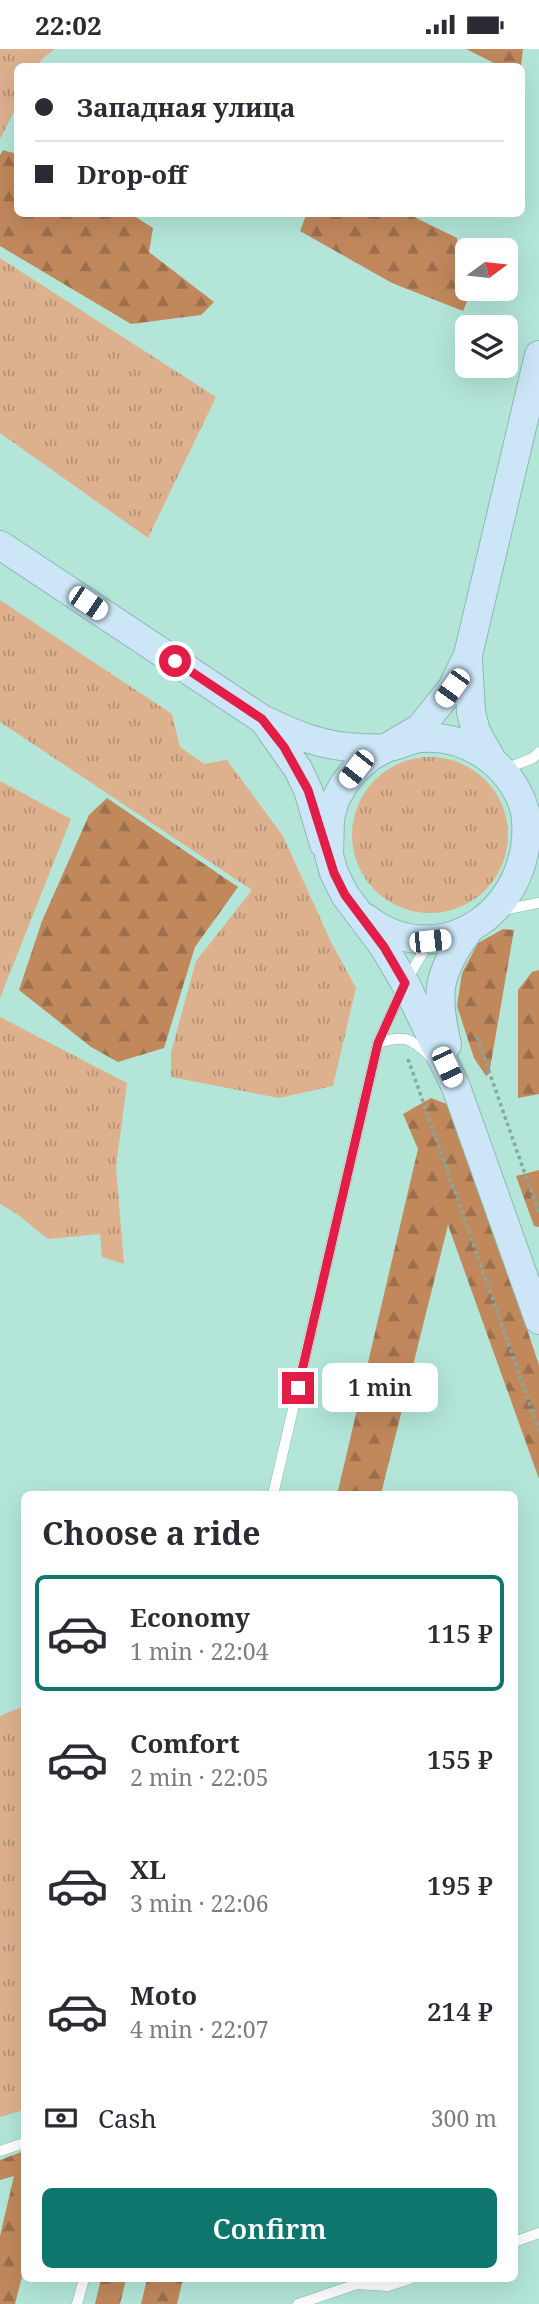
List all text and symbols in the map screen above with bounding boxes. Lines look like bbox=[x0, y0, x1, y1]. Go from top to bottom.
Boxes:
text: 22:02 bbox=[35, 7, 102, 43]
text: Западная улица bbox=[77, 89, 296, 125]
text: Drop-off bbox=[77, 156, 187, 192]
north arrow bbox=[455, 238, 518, 301]
map controls bbox=[455, 238, 518, 378]
button: layers bbox=[455, 315, 518, 378]
car bbox=[65, 583, 112, 623]
route start bbox=[159, 645, 191, 677]
car bbox=[432, 665, 473, 711]
car bbox=[335, 746, 378, 792]
car bbox=[409, 928, 452, 954]
car bbox=[429, 1044, 466, 1090]
callout: 1 min bbox=[322, 1363, 438, 1413]
text: 1 min bbox=[348, 1371, 412, 1403]
route end bbox=[282, 1372, 314, 1404]
text: Choose a ride bbox=[42, 1511, 261, 1554]
text: Economy bbox=[130, 1599, 250, 1635]
icon: car bbox=[46, 1602, 109, 1665]
text: 115 ₽ bbox=[427, 1615, 493, 1651]
text: 1 min · 22:04 bbox=[130, 1635, 268, 1667]
text: Comfort bbox=[130, 1725, 240, 1761]
icon: car bbox=[46, 1728, 109, 1791]
text: 155 ₽ bbox=[427, 1741, 493, 1777]
text: 2 min · 22:05 bbox=[130, 1761, 268, 1793]
text: XL bbox=[130, 1851, 166, 1887]
icon: car bbox=[46, 1854, 109, 1917]
text: 195 ₽ bbox=[427, 1867, 493, 1903]
text: 3 min · 22:06 bbox=[130, 1887, 268, 1919]
text: Moto bbox=[130, 1977, 197, 2013]
icon: car bbox=[46, 1980, 109, 2043]
text: 214 ₽ bbox=[427, 1993, 493, 2029]
text: 4 min · 22:07 bbox=[130, 2013, 268, 2045]
icon: cash bbox=[42, 2099, 80, 2137]
text: Cash bbox=[98, 2100, 157, 2136]
text: 300 m bbox=[431, 2102, 497, 2134]
button: Confirm bbox=[42, 2188, 497, 2268]

